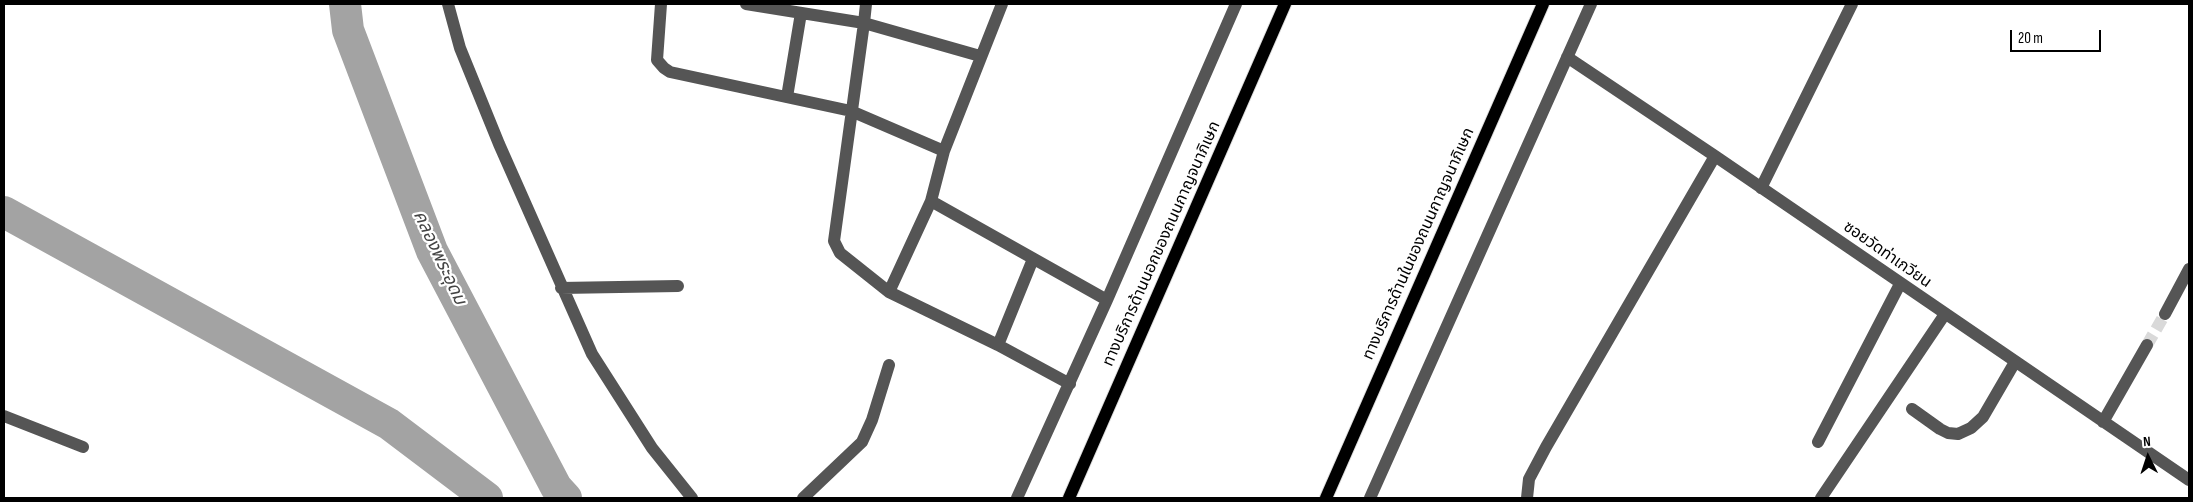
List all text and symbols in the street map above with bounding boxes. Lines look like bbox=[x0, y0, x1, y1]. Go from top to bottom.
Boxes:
scale bar bbox=[2013, 20, 2104, 52]
text: 20 m bbox=[2018, 29, 2043, 48]
street label: ทางบริการด้านนอกของถนนกาญจนาภิเษก bbox=[1099, 118, 1225, 370]
street label: ทางบริการด้านในของถนนกาญจนาภิเษก bbox=[1359, 125, 1479, 363]
water label: คลองพระอุดม bbox=[408, 208, 470, 308]
street label: ซอยวัดท่าเกวียน bbox=[1839, 218, 1935, 292]
north arrow bbox=[2123, 432, 2173, 482]
text: N bbox=[2143, 433, 2151, 450]

